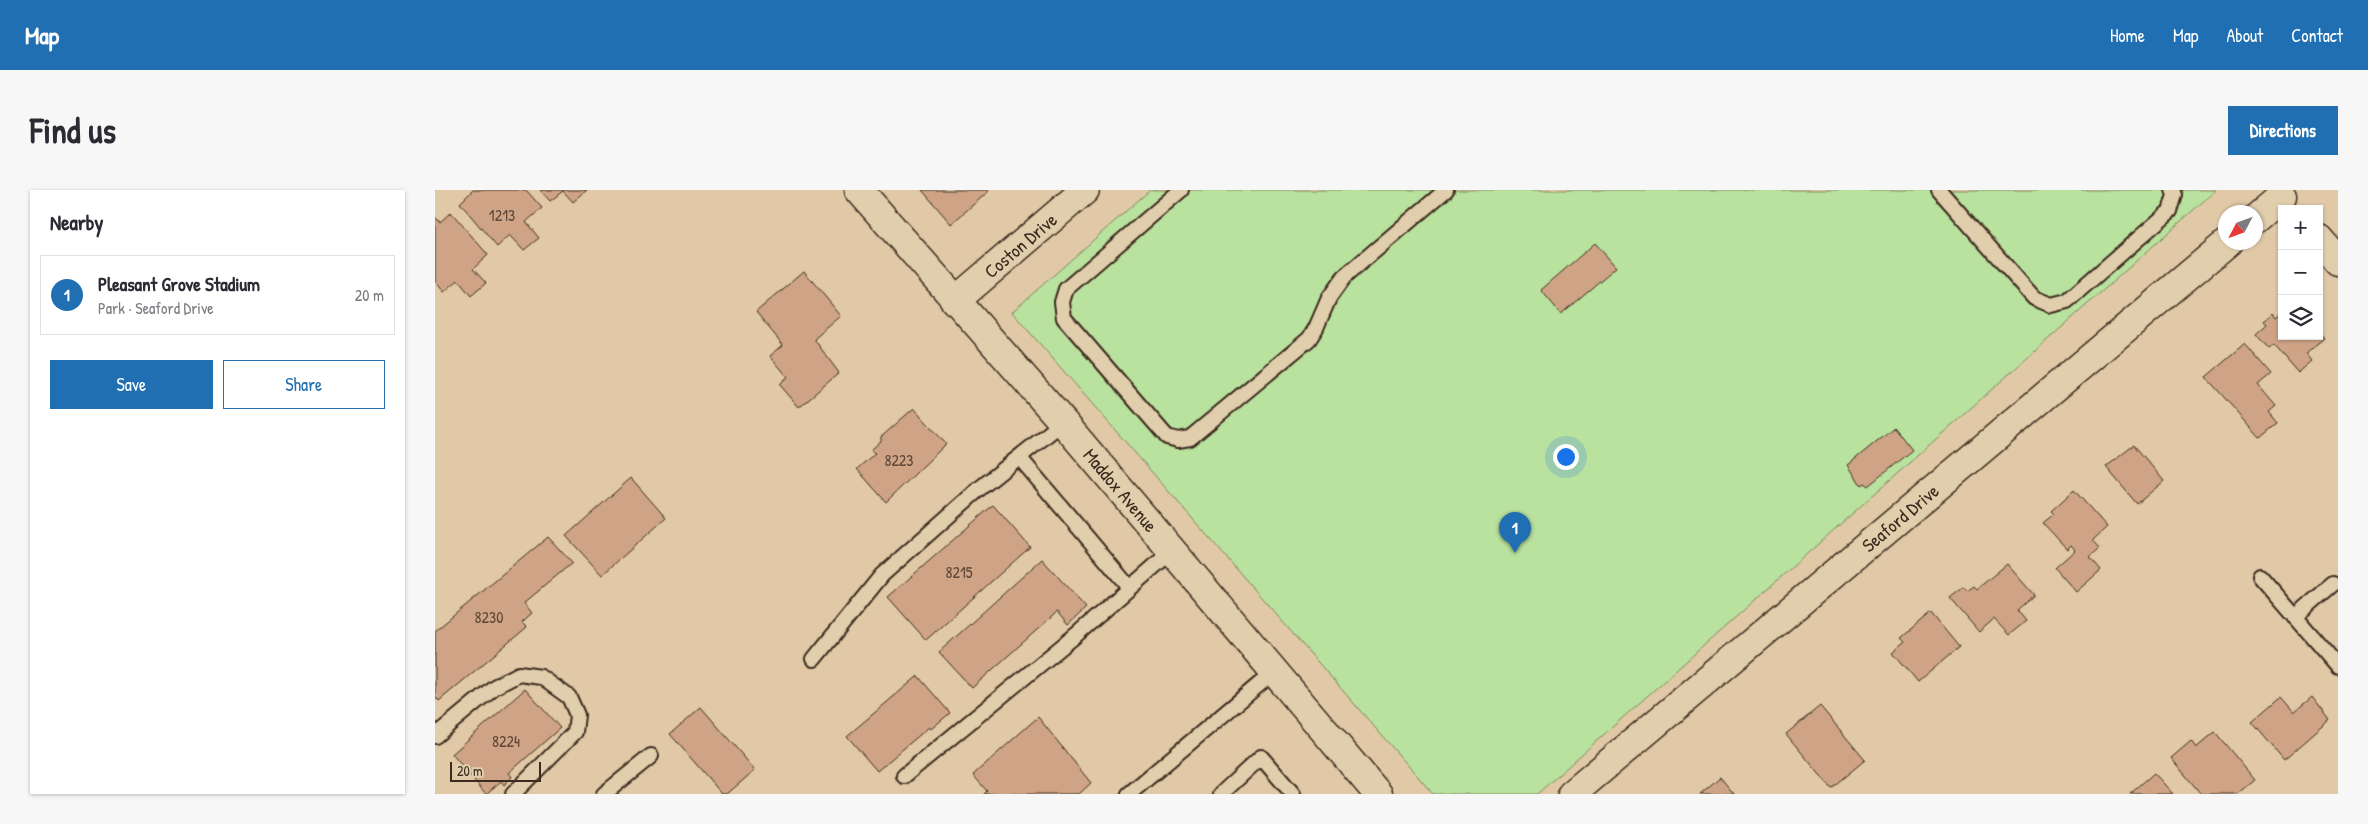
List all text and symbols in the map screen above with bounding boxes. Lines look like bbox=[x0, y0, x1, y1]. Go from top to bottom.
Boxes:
text: Map bbox=[25, 19, 59, 51]
text: Home bbox=[2110, 23, 2145, 48]
text: Map bbox=[2173, 23, 2198, 48]
text: About bbox=[2226, 23, 2263, 48]
text: Contact bbox=[2291, 23, 2343, 48]
button: Directions bbox=[2228, 106, 2338, 155]
text: Find us bbox=[30, 107, 116, 154]
house number: 1213 bbox=[489, 204, 515, 226]
north arrow bbox=[2218, 205, 2263, 250]
map controls bbox=[2278, 205, 2323, 340]
button: + bbox=[2278, 205, 2323, 250]
street label: Coston Drive bbox=[978, 206, 1063, 284]
text: Nearby bbox=[50, 208, 103, 237]
button: − bbox=[2278, 250, 2323, 295]
text: Pleasant Grove Stadium bbox=[98, 271, 260, 297]
text: 1 bbox=[64, 284, 70, 306]
text: 20 m bbox=[355, 284, 384, 306]
button: layers bbox=[2278, 295, 2323, 340]
text: Park · Seaford Drive bbox=[98, 297, 214, 319]
button: Save bbox=[50, 360, 213, 409]
button: Share bbox=[223, 360, 385, 409]
street label: Maddox Avenue bbox=[1078, 443, 1164, 538]
your location bbox=[1553, 444, 1579, 470]
house number: 8223 bbox=[884, 449, 914, 471]
street label: Seaford Drive bbox=[1856, 478, 1945, 558]
pin: 1 bbox=[1499, 512, 1531, 553]
house number: 8215 bbox=[946, 561, 973, 583]
house number: 8230 bbox=[475, 606, 503, 628]
house number: 8224 bbox=[492, 730, 520, 752]
scale bar bbox=[450, 759, 541, 782]
text: 20 m bbox=[457, 761, 483, 780]

